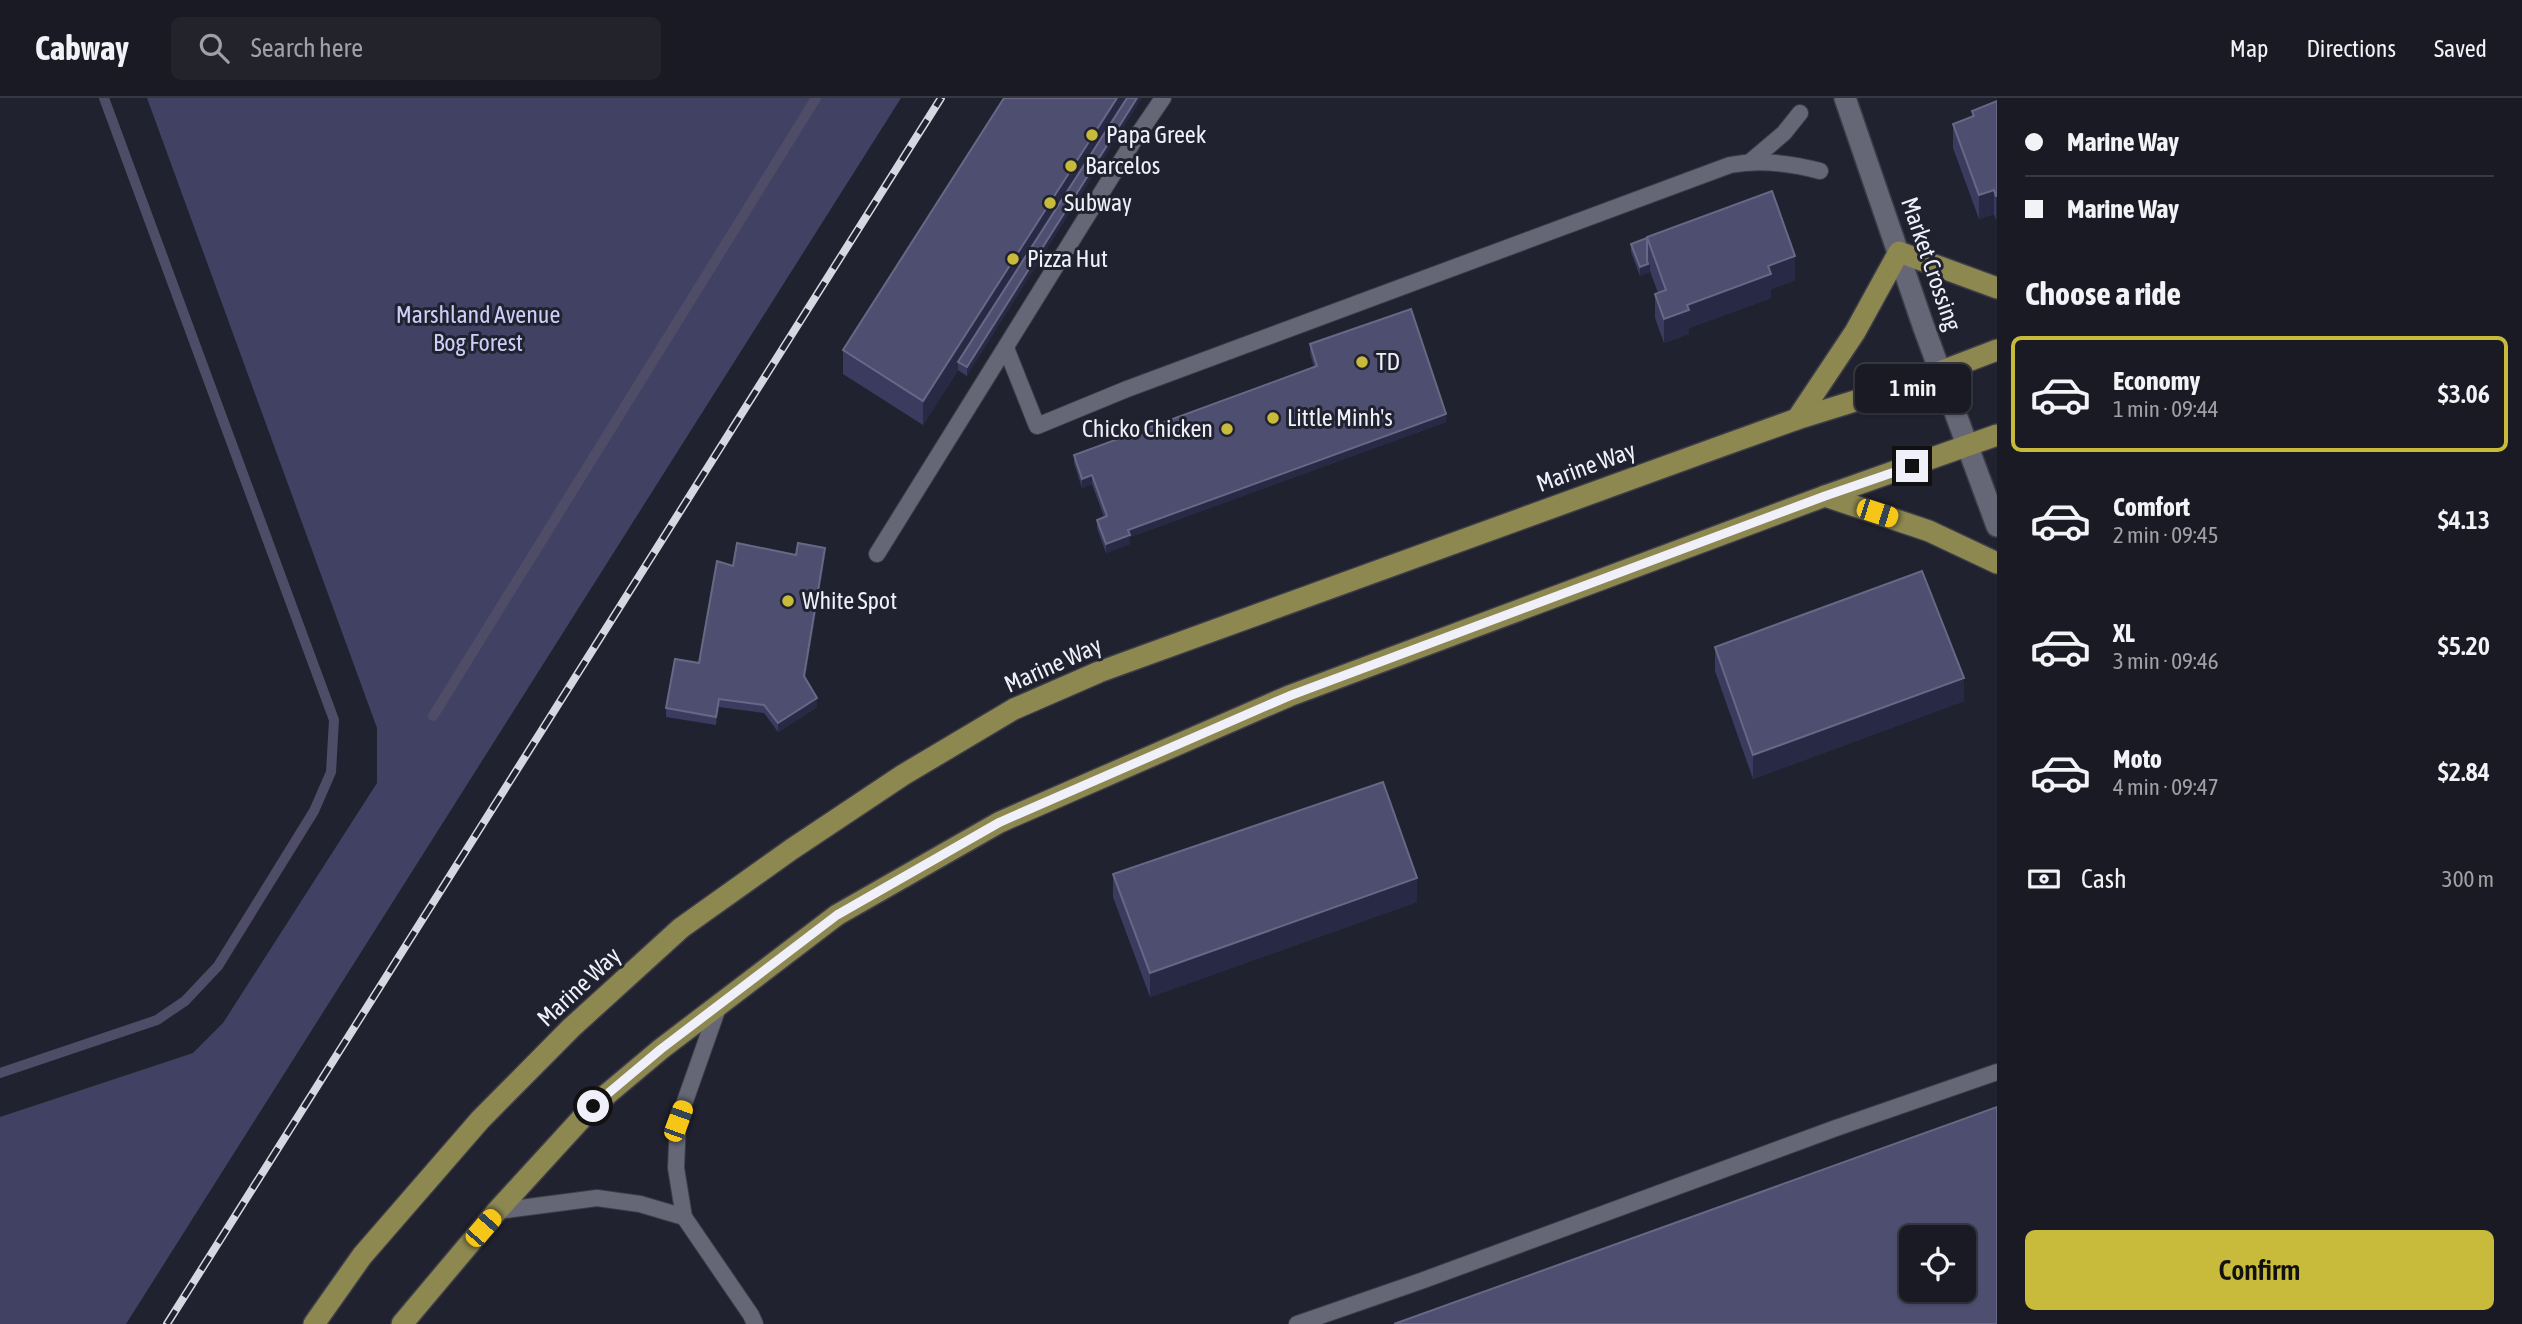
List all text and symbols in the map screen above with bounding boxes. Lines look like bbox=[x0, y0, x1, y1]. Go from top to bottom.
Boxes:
search box bbox=[171, 17, 661, 80]
text: Cabway bbox=[35, 29, 129, 67]
icon: search bbox=[195, 29, 233, 67]
text: Search here bbox=[251, 33, 363, 63]
text: Map bbox=[2230, 35, 2268, 62]
text: Directions bbox=[2306, 35, 2396, 62]
text: Saved bbox=[2434, 35, 2487, 62]
place label: Papa Greek bbox=[1106, 121, 1207, 148]
marker: Papa Greek bbox=[1084, 127, 1100, 143]
text: Marine Way bbox=[2067, 127, 2179, 157]
place label: Barcelos bbox=[1085, 152, 1160, 179]
marker: Barcelos bbox=[1063, 158, 1079, 174]
place label: Subway bbox=[1064, 189, 1132, 216]
street label: Market Crossing bbox=[1896, 194, 1967, 335]
text: Marine Way bbox=[2067, 194, 2179, 224]
marker: Subway bbox=[1042, 195, 1058, 211]
place label: Pizza Hut bbox=[1027, 245, 1108, 272]
marker: Pizza Hut bbox=[1005, 251, 1021, 267]
text: Choose a ride bbox=[2025, 275, 2181, 312]
park label: Marshland Avenue Bog Forest bbox=[396, 301, 560, 356]
place label: TD bbox=[1376, 348, 1400, 375]
marker: TD bbox=[1354, 354, 1370, 370]
icon: car bbox=[2029, 363, 2092, 426]
callout: 1 min bbox=[1854, 364, 1970, 414]
text: Economy bbox=[2113, 366, 2200, 396]
text: 1 min bbox=[1890, 375, 1936, 401]
text: $3.06 bbox=[2438, 379, 2490, 409]
text: 1 min · 09:44 bbox=[2113, 396, 2219, 422]
place label: Little Minh's bbox=[1287, 404, 1393, 431]
marker: Little Minh's bbox=[1265, 410, 1281, 426]
place label: Chicko Chicken bbox=[1082, 415, 1213, 442]
marker: Chicko Chicken bbox=[1219, 421, 1235, 437]
street label: Marine Way bbox=[1533, 436, 1639, 497]
route end bbox=[1896, 450, 1928, 482]
icon: car bbox=[2029, 489, 2092, 552]
text: Comfort bbox=[2113, 492, 2190, 522]
car bbox=[1854, 497, 1901, 529]
text: $4.13 bbox=[2438, 505, 2490, 535]
text: 2 min · 09:45 bbox=[2113, 522, 2219, 548]
place label: White Spot bbox=[802, 587, 897, 614]
marker: White Spot bbox=[780, 593, 796, 609]
icon: car bbox=[2029, 615, 2092, 678]
text: XL bbox=[2113, 618, 2135, 648]
street label: Marine Way bbox=[1000, 631, 1106, 698]
text: $5.20 bbox=[2438, 631, 2490, 661]
text: 3 min · 09:46 bbox=[2113, 648, 2219, 674]
icon: car bbox=[2029, 741, 2092, 804]
text: Moto bbox=[2113, 744, 2162, 774]
text: $2.84 bbox=[2438, 757, 2490, 787]
text: 4 min · 09:47 bbox=[2113, 774, 2219, 800]
icon: cash bbox=[2025, 860, 2063, 898]
text: Cash bbox=[2081, 864, 2127, 894]
text: 300 m bbox=[2442, 866, 2494, 892]
street label: Marine Way bbox=[532, 941, 626, 1032]
route start bbox=[577, 1090, 609, 1122]
car bbox=[661, 1098, 696, 1144]
car bbox=[462, 1205, 505, 1251]
map controls bbox=[1899, 1225, 1976, 1302]
button: locate bbox=[1899, 1225, 1976, 1302]
button: Confirm bbox=[2025, 1230, 2494, 1310]

